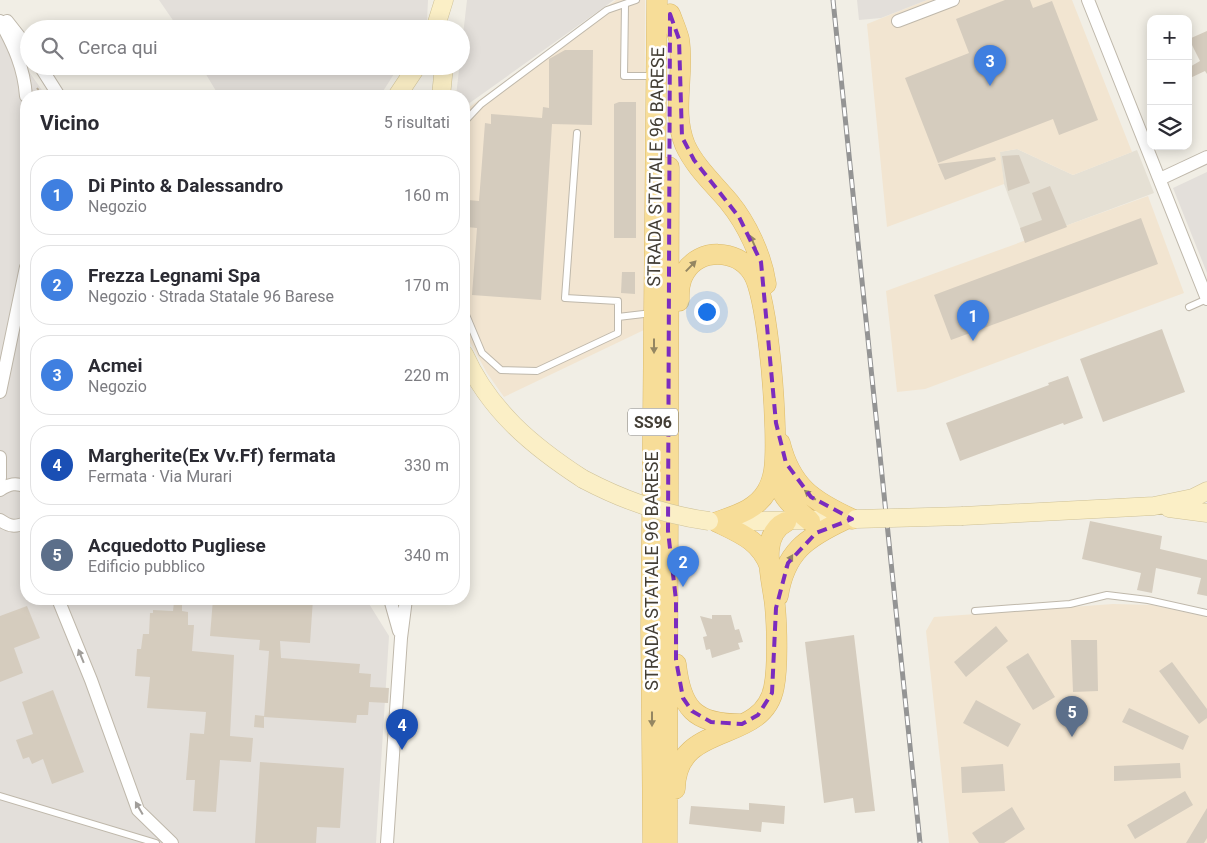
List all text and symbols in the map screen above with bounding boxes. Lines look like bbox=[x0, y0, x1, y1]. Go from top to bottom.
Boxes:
map controls bbox=[1147, 15, 1192, 150]
button: + bbox=[1147, 15, 1192, 60]
search box bbox=[20, 20, 470, 75]
icon: search bbox=[38, 34, 66, 62]
text: Cerca qui bbox=[78, 36, 158, 59]
pin: 3 bbox=[974, 45, 1006, 86]
street label: STRADA STATALE 96 BARESE bbox=[643, 47, 668, 287]
button: − bbox=[1147, 60, 1192, 105]
button: layers bbox=[1147, 105, 1192, 150]
text: Vicino bbox=[40, 111, 99, 135]
text: 5 risultati bbox=[384, 113, 450, 132]
text: Di Pinto & Dalessandro bbox=[88, 174, 283, 197]
text: 1 bbox=[52, 186, 62, 205]
text: 160 m bbox=[404, 186, 449, 205]
text: Negozio bbox=[88, 197, 147, 216]
one-way arrow bbox=[748, 235, 756, 249]
one-way arrow bbox=[685, 260, 697, 272]
text: Frezza Legnami Spa bbox=[88, 264, 260, 287]
text: 2 bbox=[52, 276, 62, 295]
text: 170 m bbox=[404, 276, 449, 295]
text: Negozio · Strada Statale 96 Barese bbox=[88, 287, 334, 306]
your location bbox=[694, 299, 720, 325]
pin: 1 bbox=[957, 300, 989, 341]
one-way arrow bbox=[650, 338, 658, 354]
text: Acmei bbox=[88, 354, 142, 377]
text: 3 bbox=[52, 366, 62, 385]
text: 220 m bbox=[404, 366, 449, 385]
text: Negozio bbox=[88, 377, 147, 396]
road number: SS96 bbox=[628, 408, 678, 436]
text: Margherite(Ex Vv.Ff) fermata bbox=[88, 444, 336, 467]
street label: STRADA STATALE 96 BARESE bbox=[641, 451, 662, 691]
text: 4 bbox=[52, 456, 62, 475]
text: 330 m bbox=[404, 456, 449, 475]
text: Fermata · Via Murari bbox=[88, 467, 232, 486]
one-way arrow bbox=[804, 490, 817, 501]
text: Acquedotto Pugliese bbox=[88, 534, 266, 557]
text: 5 bbox=[52, 546, 62, 565]
text: 340 m bbox=[404, 546, 449, 565]
pin: 2 bbox=[667, 546, 699, 587]
one-way arrow bbox=[785, 555, 794, 568]
text: Edificio pubblico bbox=[88, 557, 205, 576]
one-way arrow bbox=[77, 649, 85, 663]
pin: 5 bbox=[1056, 696, 1088, 737]
pin: 4 bbox=[386, 709, 418, 750]
one-way arrow bbox=[648, 711, 656, 727]
one-way arrow bbox=[134, 801, 143, 815]

